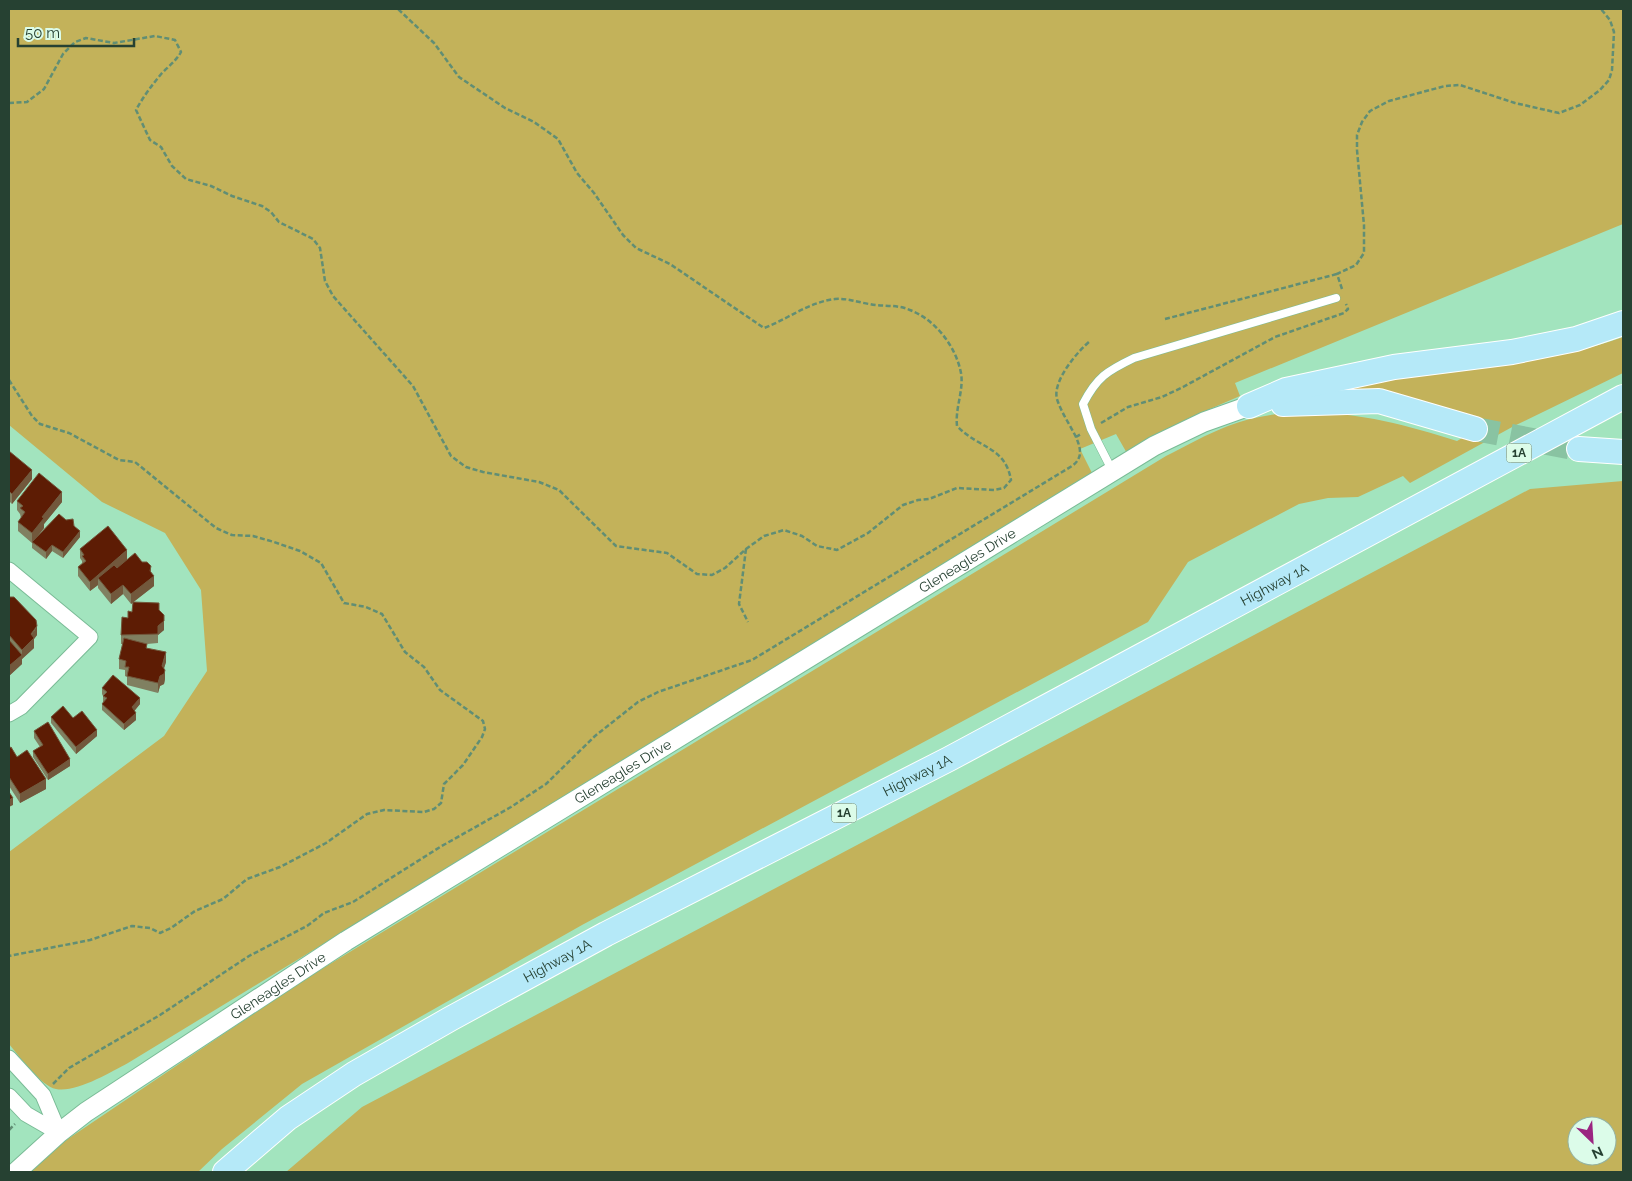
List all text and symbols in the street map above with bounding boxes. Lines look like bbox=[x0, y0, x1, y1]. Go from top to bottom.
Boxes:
scale bar bbox=[18, 15, 134, 47]
text: 50 m bbox=[25, 24, 60, 42]
road number: 1A bbox=[1506, 443, 1532, 462]
street label: Gleneagles Drive bbox=[916, 525, 1019, 596]
street label: Highway 1A bbox=[1238, 559, 1312, 609]
street label: Gleneagles Drive bbox=[571, 736, 674, 807]
street label: Highway 1A bbox=[880, 751, 955, 799]
road number: 1A bbox=[832, 804, 856, 822]
street label: Highway 1A bbox=[520, 935, 594, 986]
street label: Gleneagles Drive bbox=[227, 949, 329, 1023]
north arrow bbox=[1567, 1116, 1617, 1166]
text: N bbox=[1589, 1143, 1606, 1162]

